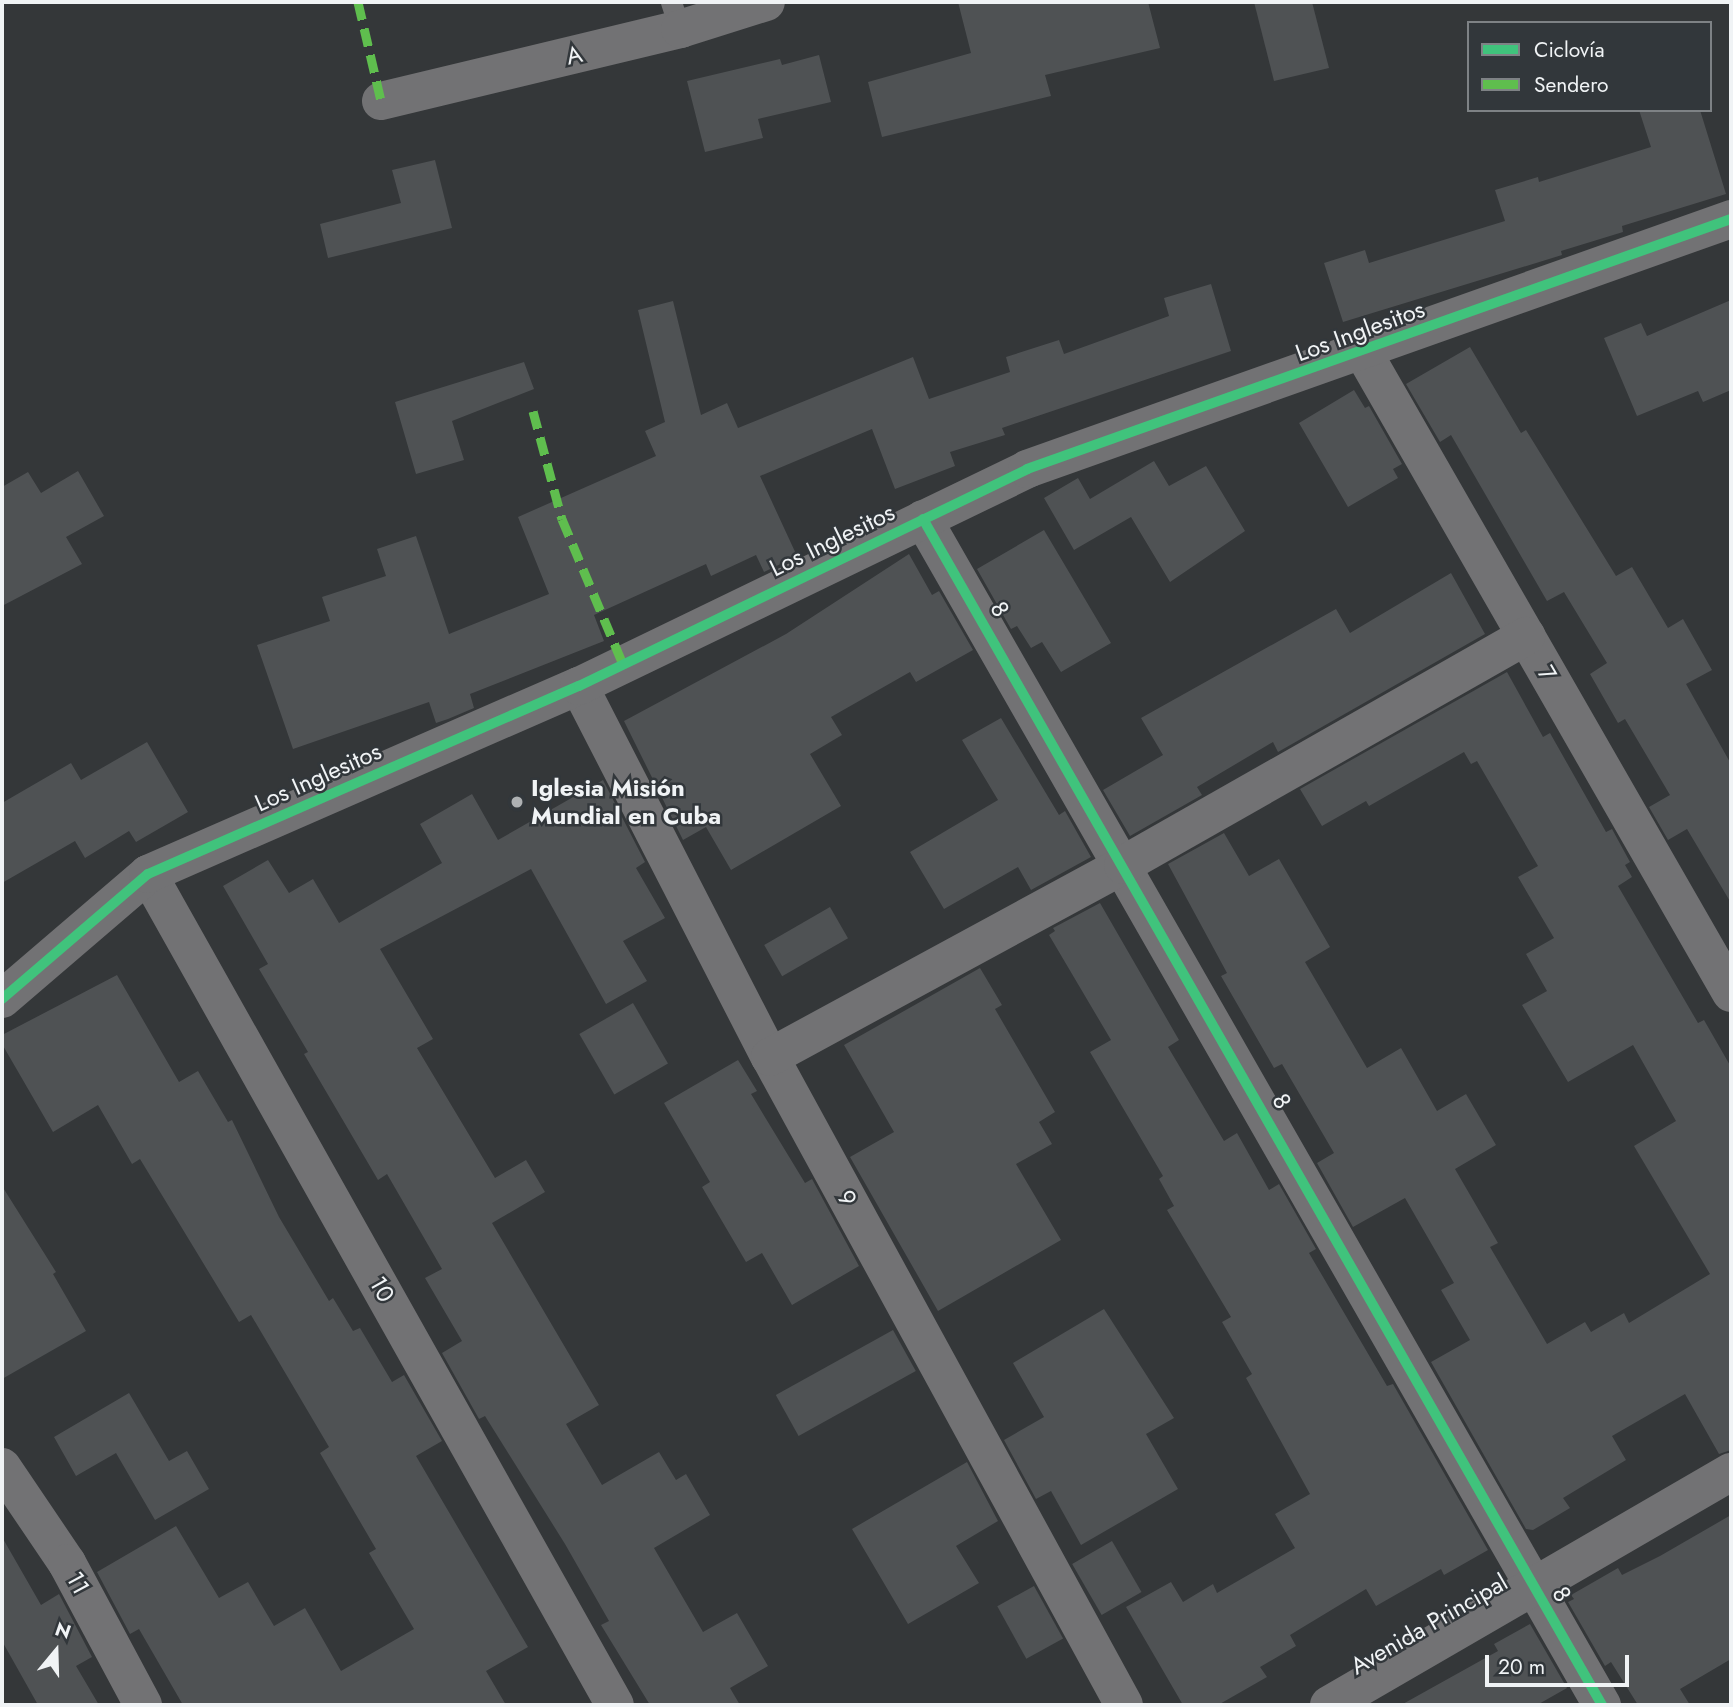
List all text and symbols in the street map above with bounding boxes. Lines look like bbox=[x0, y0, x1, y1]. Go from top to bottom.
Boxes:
legend bbox=[1467, 21, 1712, 112]
text: Ciclovía bbox=[1534, 35, 1605, 65]
street label: A bbox=[563, 39, 585, 71]
text: Sendero bbox=[1534, 70, 1609, 100]
street label: Los Inglesitos bbox=[1292, 294, 1428, 368]
street label: Los Inglesitos bbox=[765, 497, 899, 583]
street label: 8 bbox=[984, 596, 1016, 622]
street label: 7 bbox=[1531, 660, 1563, 686]
street label: Los Inglesitos bbox=[250, 736, 386, 818]
place label: Iglesia Misión Mundial en Cuba bbox=[531, 774, 721, 830]
marker: Iglesia Misión Mundial en Cuba bbox=[509, 794, 525, 810]
street label: 8 bbox=[1266, 1088, 1298, 1114]
street label: 9 bbox=[831, 1185, 863, 1211]
street label: 10 bbox=[363, 1271, 401, 1307]
street label: 11 bbox=[60, 1567, 96, 1599]
street label: Avenida Principal bbox=[1345, 1567, 1513, 1681]
street label: 8 bbox=[1546, 1581, 1578, 1607]
text: N bbox=[51, 1615, 75, 1646]
north arrow bbox=[21, 1616, 91, 1686]
scale bar bbox=[1488, 1640, 1632, 1684]
text: 20 m bbox=[1498, 1652, 1545, 1682]

